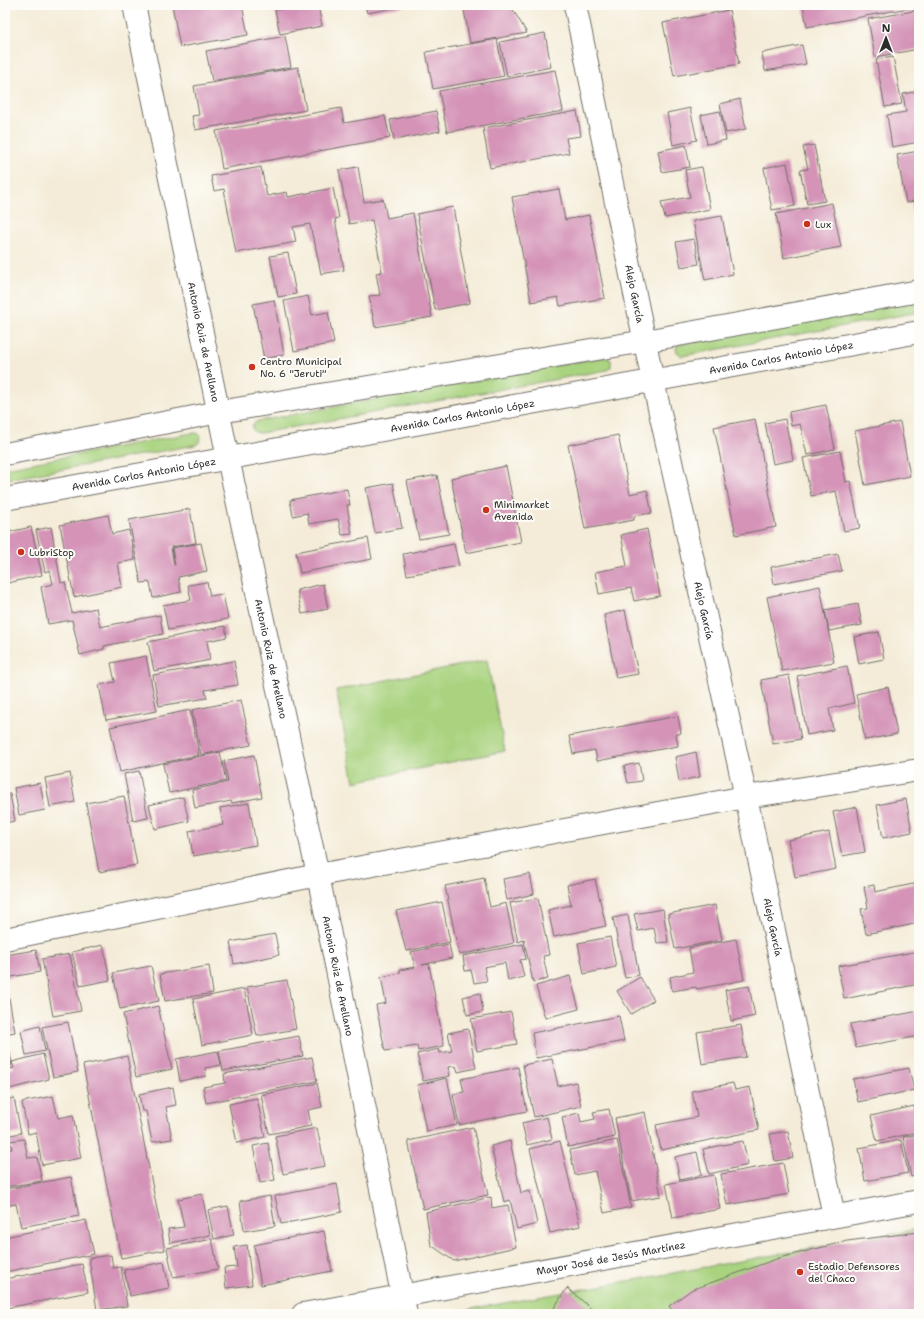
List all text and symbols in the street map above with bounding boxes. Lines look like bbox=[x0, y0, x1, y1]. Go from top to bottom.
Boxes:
north arrow bbox=[866, 18, 906, 58]
text: N bbox=[882, 21, 891, 36]
place label: Lux bbox=[815, 218, 831, 231]
marker: Lux bbox=[802, 219, 812, 229]
street label: Alejo García bbox=[623, 263, 647, 325]
street label: Antonio Ruiz de Arellano bbox=[185, 281, 223, 403]
street label: Avenida Carlos Antonio López bbox=[708, 338, 854, 377]
place label: Centro Municipal No. 6 "Jeruti" bbox=[260, 355, 342, 380]
marker: Centro Municipal No. 6 "Jeruti" bbox=[247, 362, 257, 372]
street label: Avenida Carlos Antonio López bbox=[389, 396, 536, 435]
street label: Avenida Carlos Antonio López bbox=[71, 454, 217, 493]
place label: Minimarket Avenida bbox=[494, 498, 549, 523]
marker: Minimarket Avenida bbox=[481, 505, 491, 515]
place label: LubriStop bbox=[29, 546, 74, 559]
marker: LubriStop bbox=[16, 547, 26, 557]
street label: Alejo García bbox=[691, 580, 717, 641]
street label: Antonio Ruiz de Arellano bbox=[252, 597, 291, 720]
street label: Alejo García bbox=[761, 897, 786, 958]
street label: Antonio Ruiz de Arellano bbox=[320, 914, 357, 1037]
street label: Mayor José de Jesús Martínez bbox=[535, 1237, 687, 1278]
place label: Estadio Defensores del Chaco bbox=[808, 1260, 900, 1285]
marker: Estadio Defensores del Chaco bbox=[795, 1267, 805, 1277]

